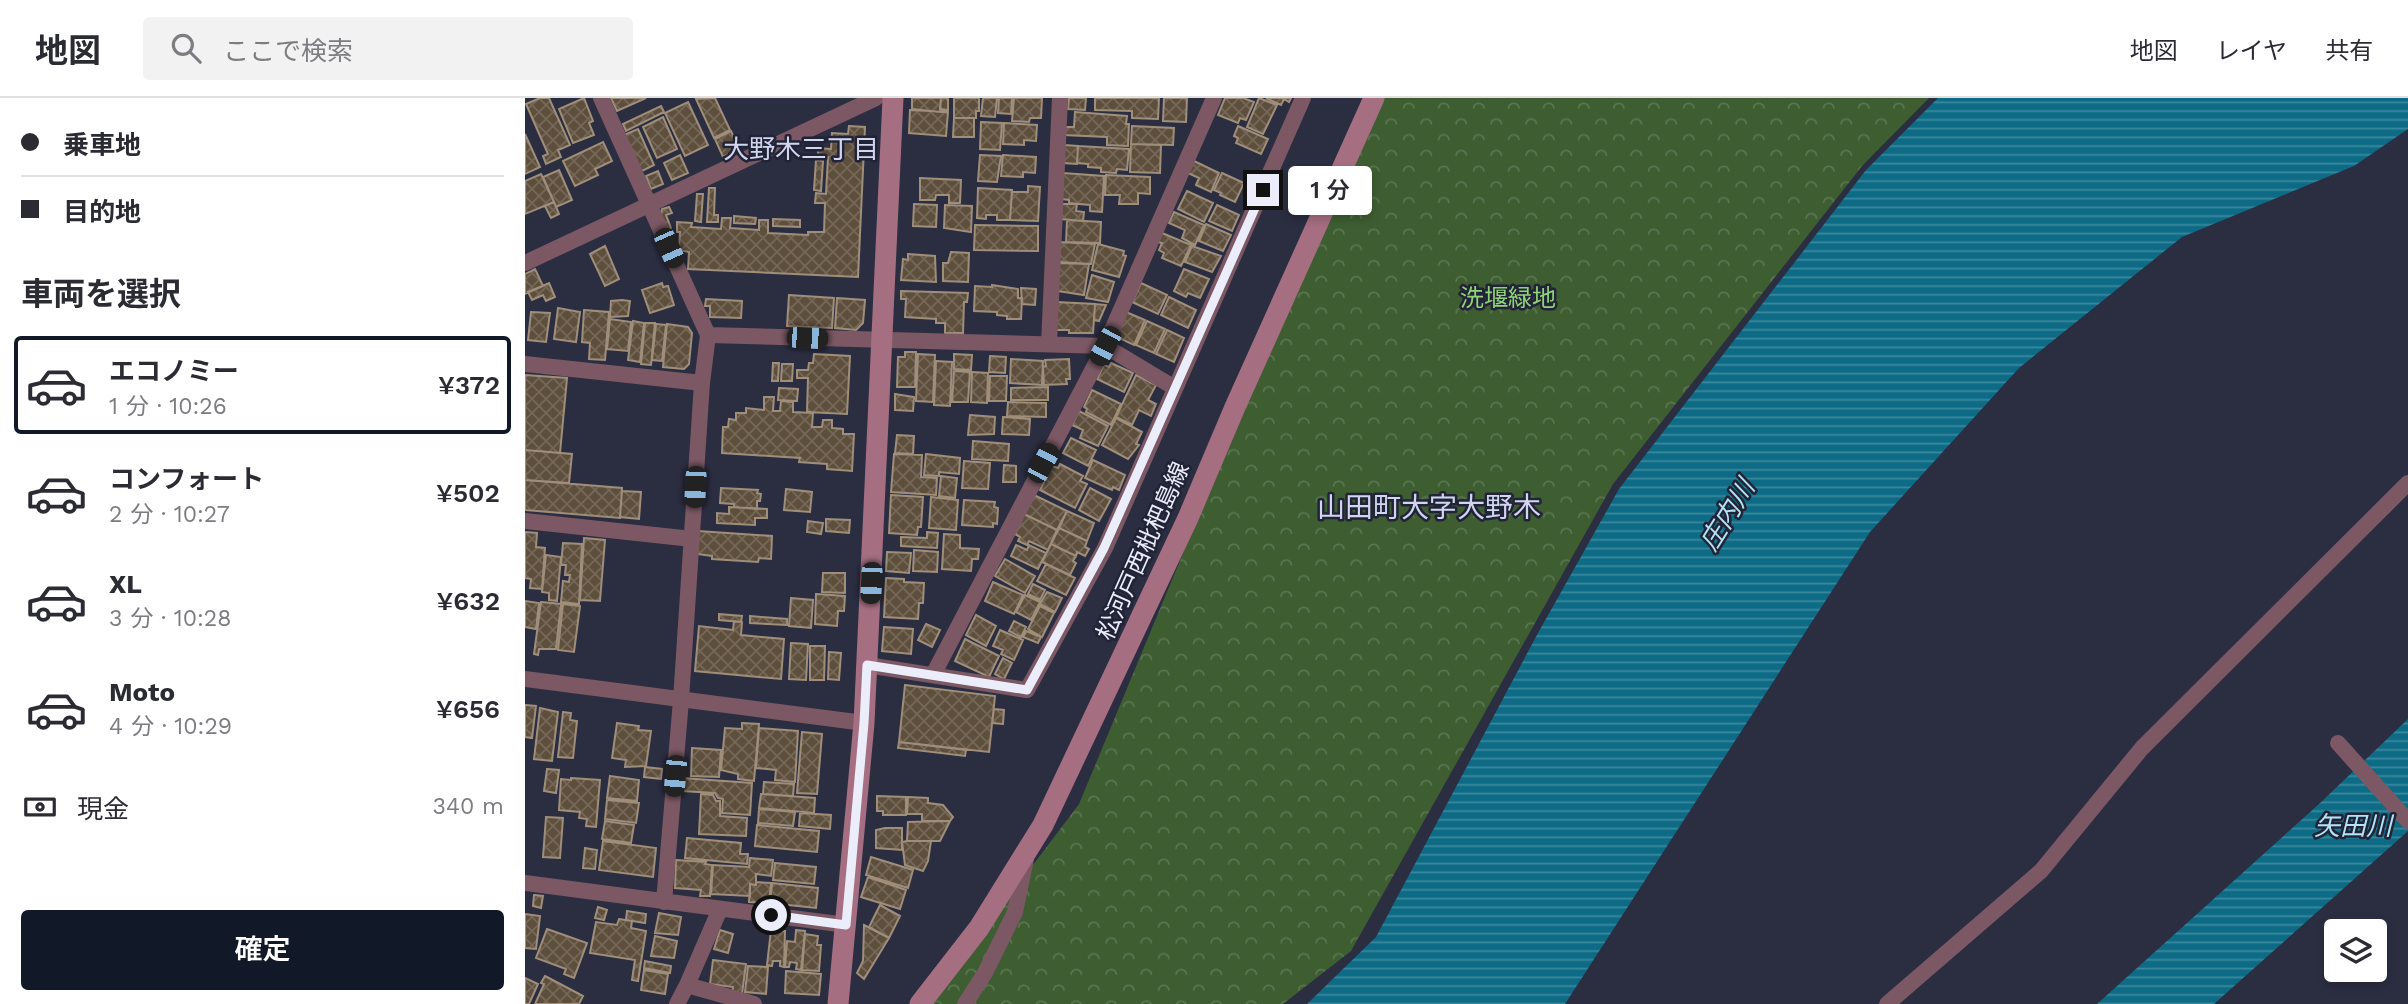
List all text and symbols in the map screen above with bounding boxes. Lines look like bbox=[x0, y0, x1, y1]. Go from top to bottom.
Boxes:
search box bbox=[143, 17, 633, 80]
icon: search bbox=[167, 29, 205, 67]
text: 地図 bbox=[35, 31, 101, 70]
text: ここで検索 bbox=[223, 36, 353, 66]
text: 地図 bbox=[2130, 37, 2178, 65]
text: レイヤ bbox=[2216, 37, 2287, 65]
text: 共有 bbox=[2325, 37, 2373, 65]
text: 乗車地 bbox=[63, 130, 141, 160]
district label: 大野木三丁目 bbox=[723, 134, 879, 164]
callout: 1 分 bbox=[1287, 166, 1371, 214]
route end bbox=[1247, 174, 1279, 206]
text: 1 分 bbox=[1310, 177, 1350, 204]
text: 目的地 bbox=[63, 197, 141, 227]
car bbox=[651, 225, 688, 271]
text: 車両を選択 bbox=[21, 275, 181, 313]
park label: 洗堰緑地 bbox=[1460, 284, 1556, 312]
car bbox=[1086, 323, 1125, 369]
car bbox=[786, 327, 829, 349]
icon: car bbox=[25, 354, 88, 417]
text: エコノミー bbox=[109, 356, 239, 386]
text: ¥372 bbox=[438, 370, 500, 400]
text: 1 分 · 10:26 bbox=[109, 393, 227, 420]
car bbox=[1024, 440, 1063, 486]
street label: 松河戸西枇杷島線 bbox=[1091, 458, 1195, 644]
icon: car bbox=[25, 462, 88, 525]
text: コンフォート bbox=[109, 464, 264, 494]
car bbox=[684, 465, 707, 509]
water label: 庄内川 bbox=[1694, 471, 1762, 556]
text: ¥502 bbox=[436, 478, 500, 508]
district label: 山田町大字大野木 bbox=[1317, 491, 1541, 524]
text: 2 分 · 10:27 bbox=[109, 501, 230, 528]
car bbox=[860, 561, 883, 605]
text: XL bbox=[109, 569, 142, 599]
icon: car bbox=[25, 570, 88, 633]
text: ¥632 bbox=[437, 586, 500, 616]
text: 3 分 · 10:28 bbox=[109, 605, 231, 632]
text: Moto bbox=[109, 677, 175, 707]
icon: car bbox=[25, 678, 88, 741]
text: ¥656 bbox=[436, 694, 500, 724]
text: 4 分 · 10:29 bbox=[109, 713, 232, 740]
car bbox=[663, 754, 688, 798]
icon: cash bbox=[21, 788, 59, 826]
text: 340 m bbox=[432, 793, 504, 820]
text: 現金 bbox=[77, 794, 129, 824]
water label: 矢田川 bbox=[2314, 811, 2395, 841]
route start bbox=[755, 899, 787, 931]
button: 確定 bbox=[21, 910, 504, 990]
map controls bbox=[2324, 919, 2387, 982]
button: layers bbox=[2324, 919, 2387, 982]

